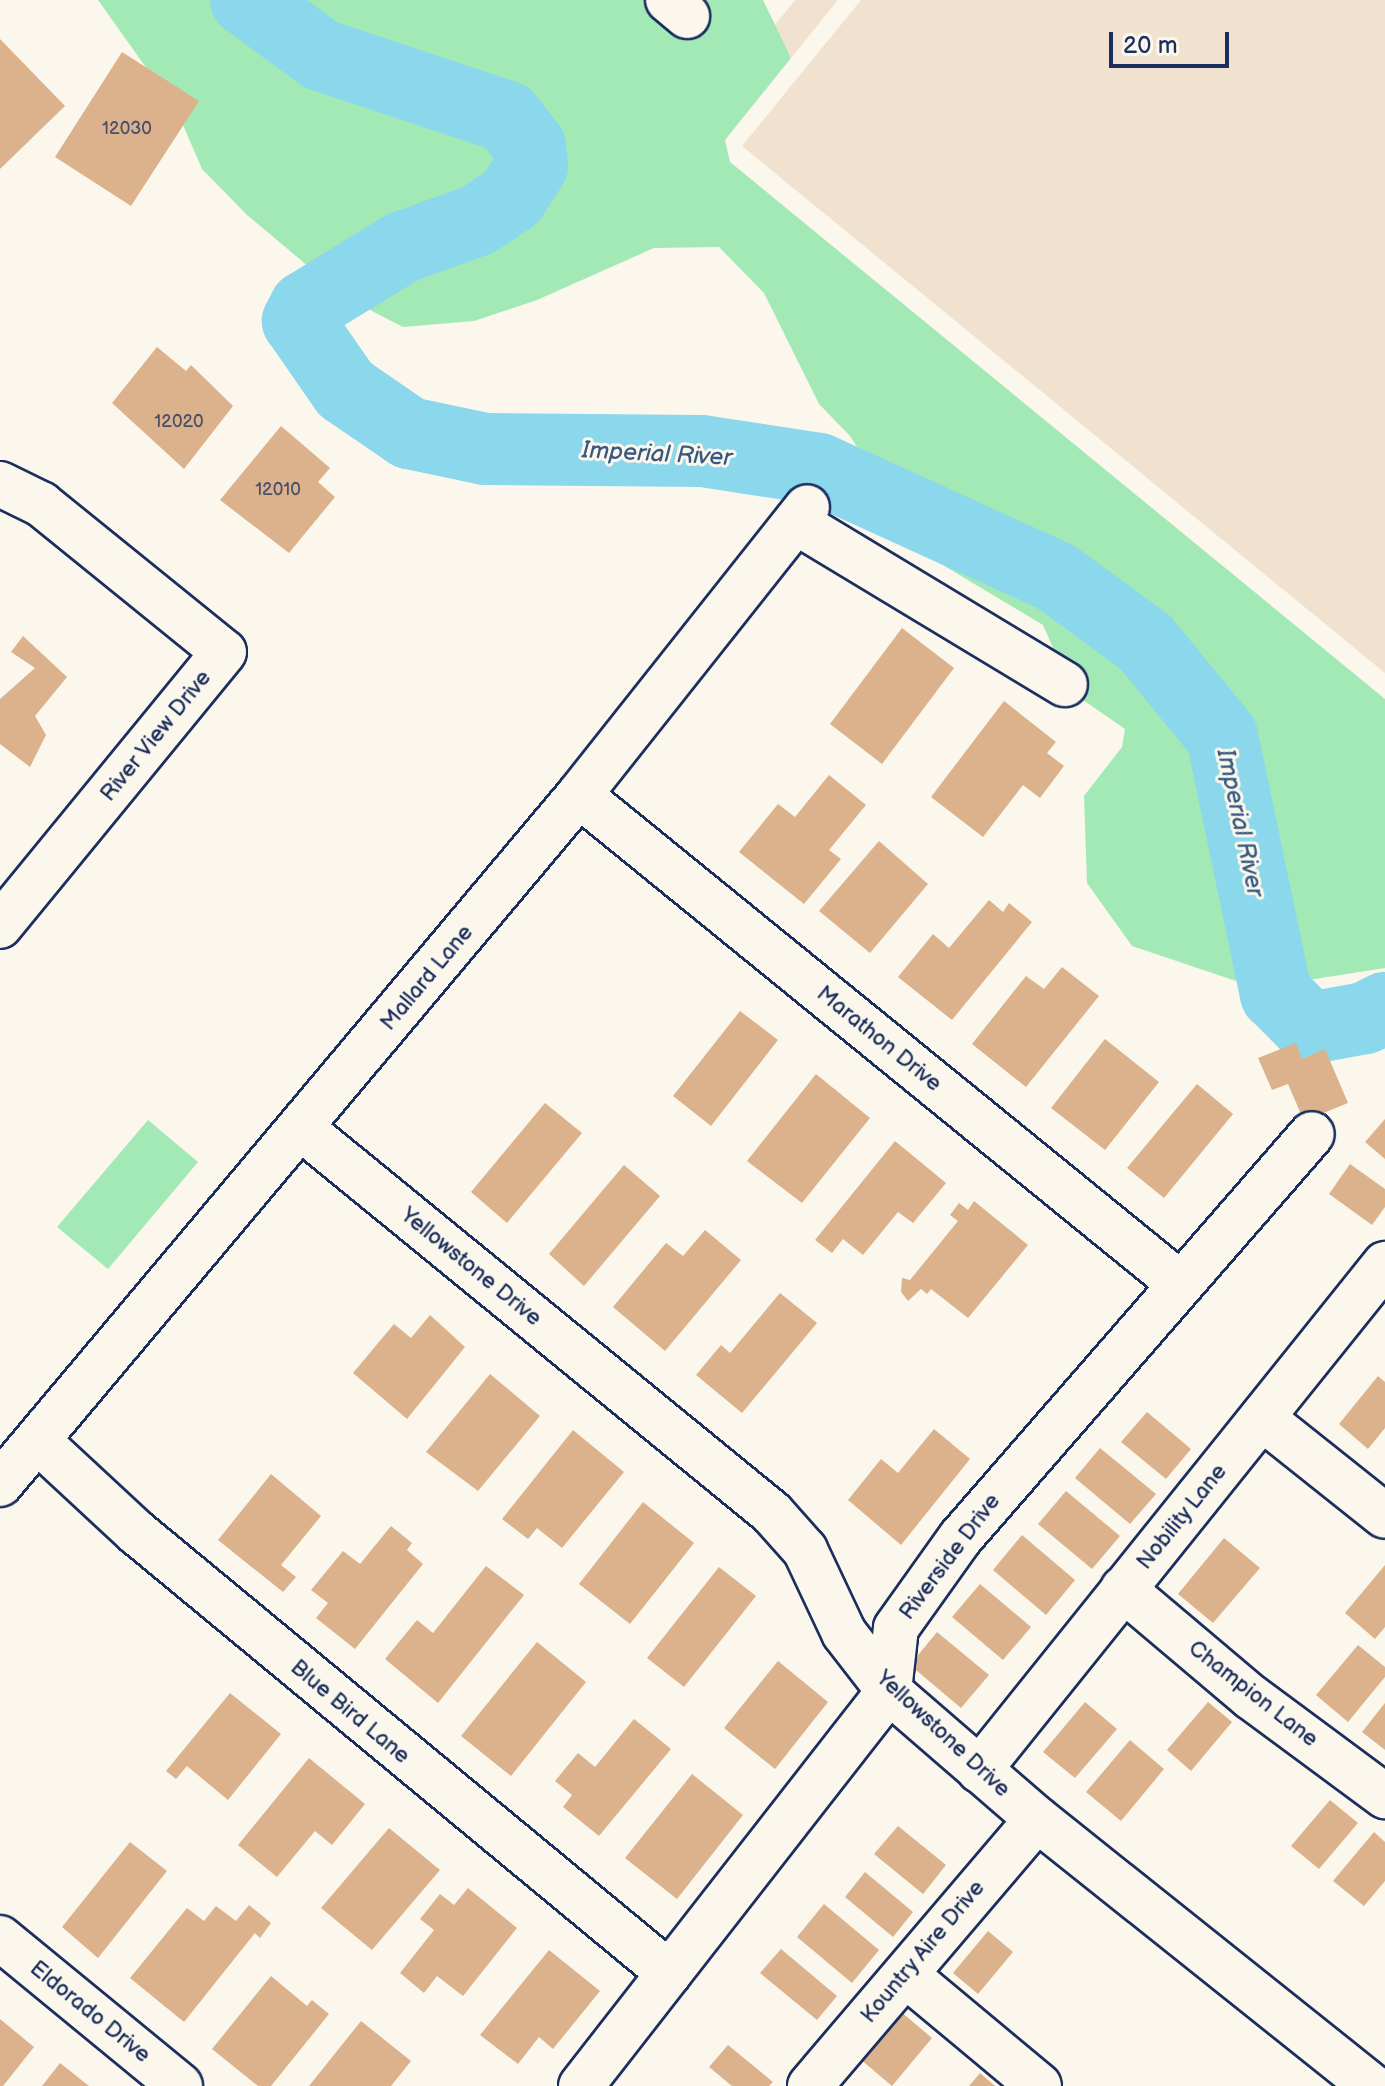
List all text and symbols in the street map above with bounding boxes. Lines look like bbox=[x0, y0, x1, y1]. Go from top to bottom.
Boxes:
scale bar bbox=[1113, 16, 1233, 66]
text: 20 m bbox=[1123, 31, 1178, 60]
house number: 12030 bbox=[102, 118, 152, 140]
house number: 12020 bbox=[154, 411, 204, 433]
water label: Imperial River bbox=[581, 436, 733, 472]
house number: 12010 bbox=[255, 479, 301, 501]
street label: River View Drive bbox=[95, 665, 217, 807]
water label: Imperial River bbox=[1210, 746, 1270, 900]
street label: Mallard Lane bbox=[375, 920, 479, 1036]
street label: Marathon Drive bbox=[811, 981, 947, 1097]
street label: Yellowstone Drive bbox=[395, 1202, 547, 1332]
street label: Nobility Lane bbox=[1131, 1459, 1233, 1575]
street label: Riverside Drive bbox=[894, 1489, 1006, 1625]
street label: Champion Lane bbox=[1183, 1635, 1323, 1753]
street label: Blue Bird Lane bbox=[285, 1655, 415, 1769]
street label: Yellowstone Drive bbox=[871, 1665, 1015, 1803]
street label: Kountry Aire Drive bbox=[855, 1875, 991, 2029]
street label: Eldorado Drive bbox=[25, 1955, 155, 2069]

